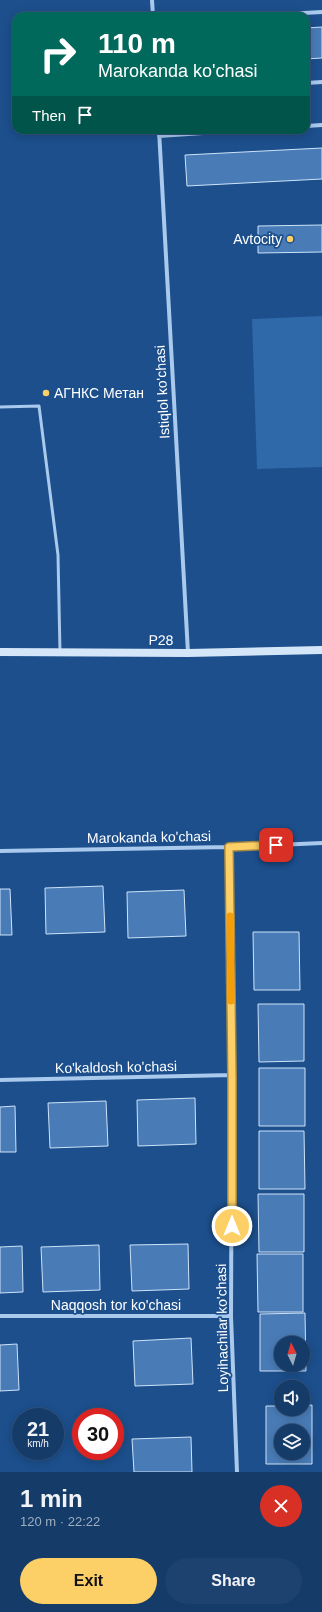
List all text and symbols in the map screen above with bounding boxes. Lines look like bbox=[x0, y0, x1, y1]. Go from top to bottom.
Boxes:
icon: right bbox=[32, 28, 84, 80]
text: 110 m bbox=[98, 28, 176, 59]
text: Marokanda ko'chasi bbox=[98, 61, 258, 81]
icon: arrive bbox=[74, 104, 96, 126]
text: Then bbox=[32, 107, 66, 124]
place label: Avtocity bbox=[233, 231, 282, 247]
marker: Avtocity bbox=[285, 234, 295, 244]
street label: Istiqlol ko'chasi bbox=[152, 345, 172, 439]
place label: АГНКС Метан bbox=[54, 385, 144, 401]
marker: АГНКС Метан bbox=[41, 388, 51, 398]
street label: Р28 bbox=[148, 632, 174, 648]
street label: Marokanda ko'chasi bbox=[87, 828, 211, 846]
pin bbox=[259, 828, 293, 862]
icon: arrive bbox=[265, 834, 287, 856]
street label: Ko'kaldosh ko'chasi bbox=[55, 1058, 177, 1076]
position arrow bbox=[211, 1205, 253, 1247]
street label: Loyihachilar ko'chasi bbox=[213, 1263, 231, 1393]
street label: Naqqosh tor ko'chasi bbox=[51, 1297, 181, 1313]
north arrow bbox=[274, 1336, 310, 1372]
map controls bbox=[274, 1336, 310, 1460]
button: sound bbox=[274, 1380, 310, 1416]
speed limit sign: 30 bbox=[72, 1408, 124, 1460]
text: 21 bbox=[27, 1418, 49, 1440]
button: layers bbox=[274, 1424, 310, 1460]
text: km/h bbox=[27, 1438, 49, 1449]
text: 1 min bbox=[20, 1485, 83, 1512]
button: close bbox=[260, 1485, 302, 1527]
text: 120 m · 22:22 bbox=[20, 1514, 100, 1529]
button: Exit bbox=[20, 1558, 157, 1604]
button: Share bbox=[165, 1558, 302, 1604]

